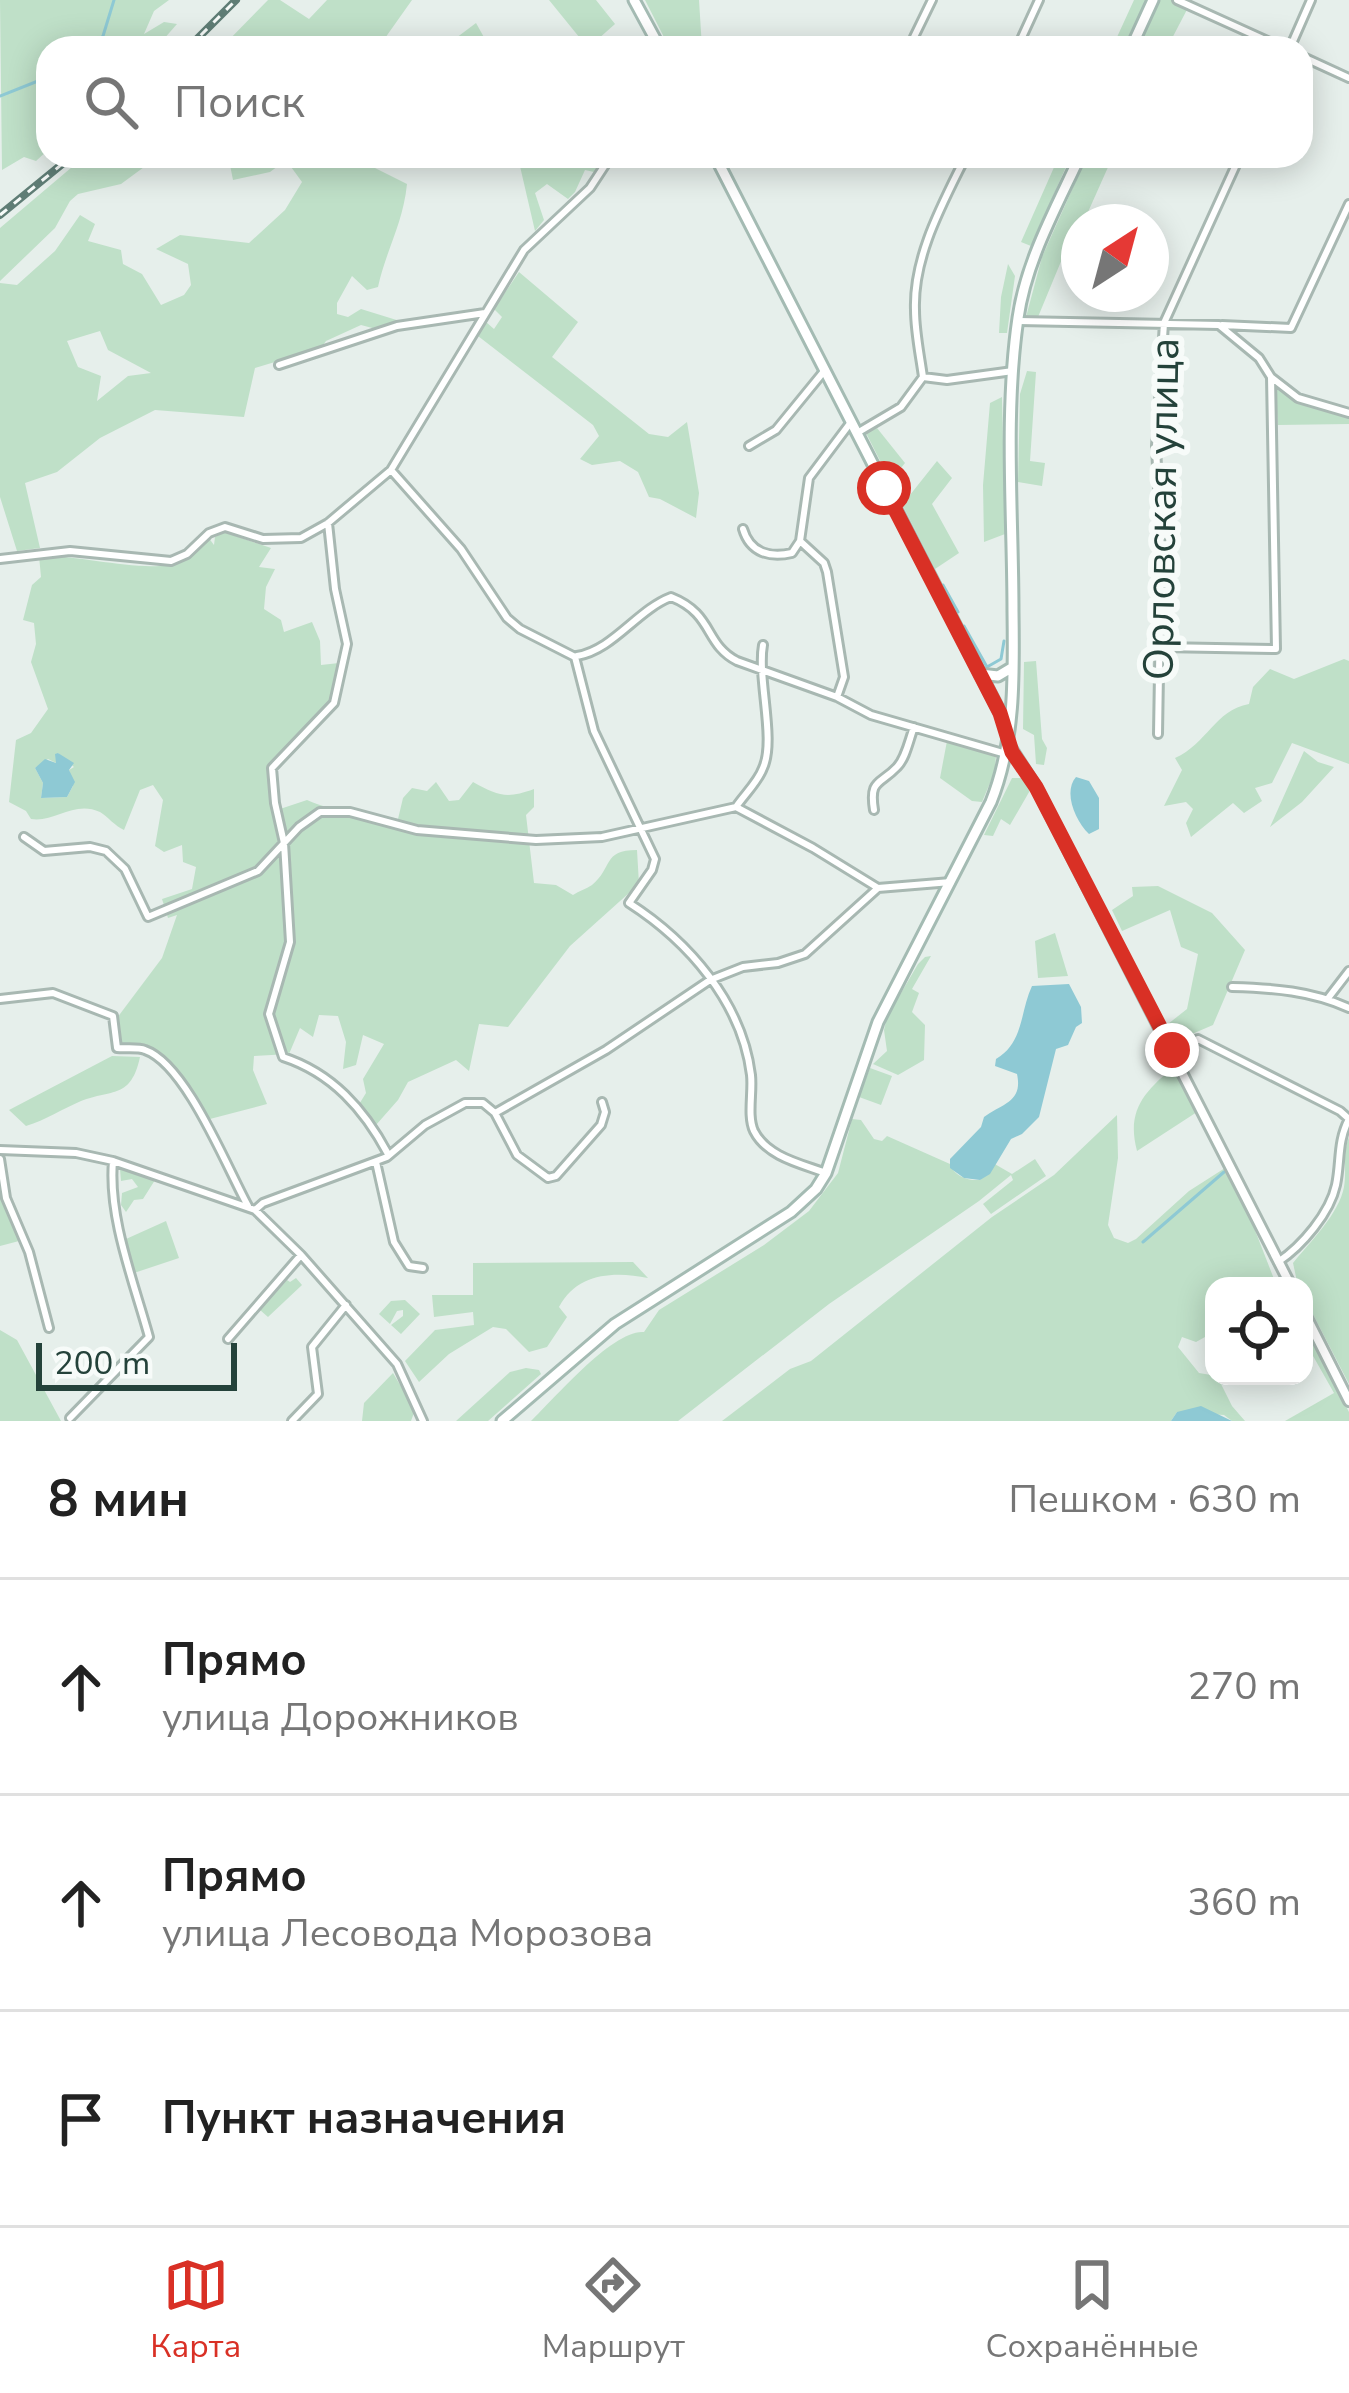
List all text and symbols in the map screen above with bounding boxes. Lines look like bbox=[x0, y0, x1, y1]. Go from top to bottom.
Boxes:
search box bbox=[36, 36, 1313, 168]
icon: search bbox=[78, 69, 144, 135]
text: Поиск bbox=[174, 72, 305, 133]
north arrow bbox=[1061, 204, 1169, 312]
street label: Орловская улица bbox=[1131, 337, 1193, 681]
route start bbox=[857, 461, 911, 515]
route end bbox=[1145, 1023, 1199, 1077]
map controls bbox=[1205, 1277, 1313, 1385]
button: locate bbox=[1205, 1277, 1313, 1385]
scale bar bbox=[36, 1337, 237, 1390]
text: 200 m bbox=[54, 1341, 150, 1386]
text: 8 мин bbox=[48, 1464, 189, 1534]
text: Пешком · 630 m bbox=[1008, 1473, 1301, 1526]
text: Прямо bbox=[162, 1630, 307, 1691]
icon: ahead bbox=[48, 1654, 114, 1720]
text: 270 m bbox=[1187, 1660, 1301, 1713]
text: улица Дорожников bbox=[162, 1691, 519, 1744]
text: Прямо bbox=[162, 1846, 307, 1907]
icon: ahead bbox=[48, 1870, 114, 1936]
text: 360 m bbox=[1187, 1876, 1301, 1929]
text: улица Лесовода Морозова bbox=[162, 1907, 653, 1960]
icon: arrive bbox=[48, 2086, 114, 2152]
text: Пункт назначения bbox=[162, 2088, 566, 2149]
tab: Карта bbox=[150, 2252, 241, 2369]
tab: Маршрут bbox=[542, 2252, 685, 2369]
tab: Сохранённые bbox=[986, 2252, 1199, 2369]

